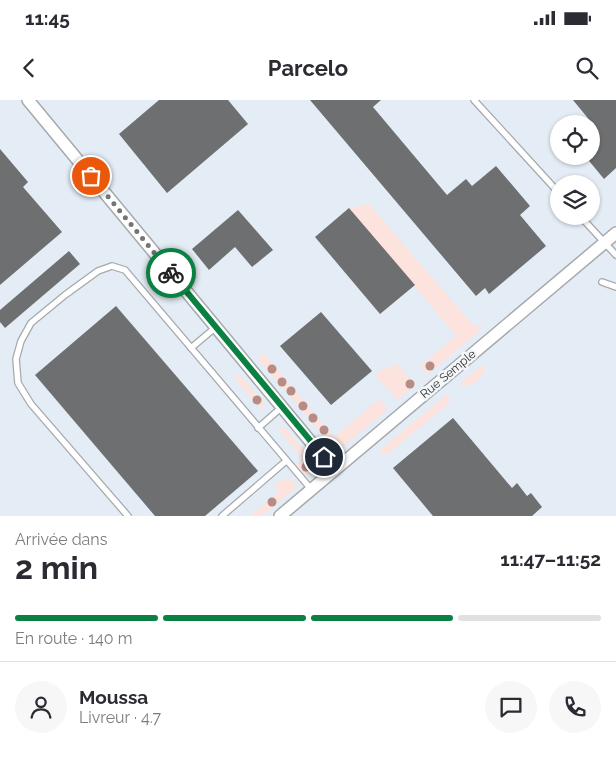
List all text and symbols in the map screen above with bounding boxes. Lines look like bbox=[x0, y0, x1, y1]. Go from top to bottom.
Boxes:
text: 11:45 bbox=[25, 7, 70, 29]
icon: back bbox=[15, 54, 43, 82]
icon: search bbox=[573, 54, 601, 82]
text: Parcelo bbox=[268, 55, 348, 81]
map controls bbox=[550, 115, 600, 225]
button: locate bbox=[550, 115, 600, 165]
pin bbox=[70, 155, 112, 197]
icon: bag bbox=[77, 162, 105, 190]
button: layers bbox=[550, 175, 600, 225]
courier bbox=[146, 248, 196, 298]
icon: bike bbox=[157, 259, 185, 287]
street label: Rue Semple bbox=[417, 347, 479, 401]
pin bbox=[303, 436, 345, 478]
icon: home bbox=[310, 443, 338, 471]
text: Arrivée dans bbox=[15, 530, 107, 549]
text: 11:47–11:52 bbox=[500, 548, 601, 570]
text: 2 min bbox=[15, 549, 98, 586]
text: En route · 140 m bbox=[15, 629, 132, 648]
button: person bbox=[15, 681, 67, 733]
button: chat bbox=[485, 681, 537, 733]
button: phone bbox=[549, 681, 601, 733]
text: Moussa bbox=[79, 686, 148, 708]
text: Livreur · 4.7 bbox=[79, 708, 161, 727]

